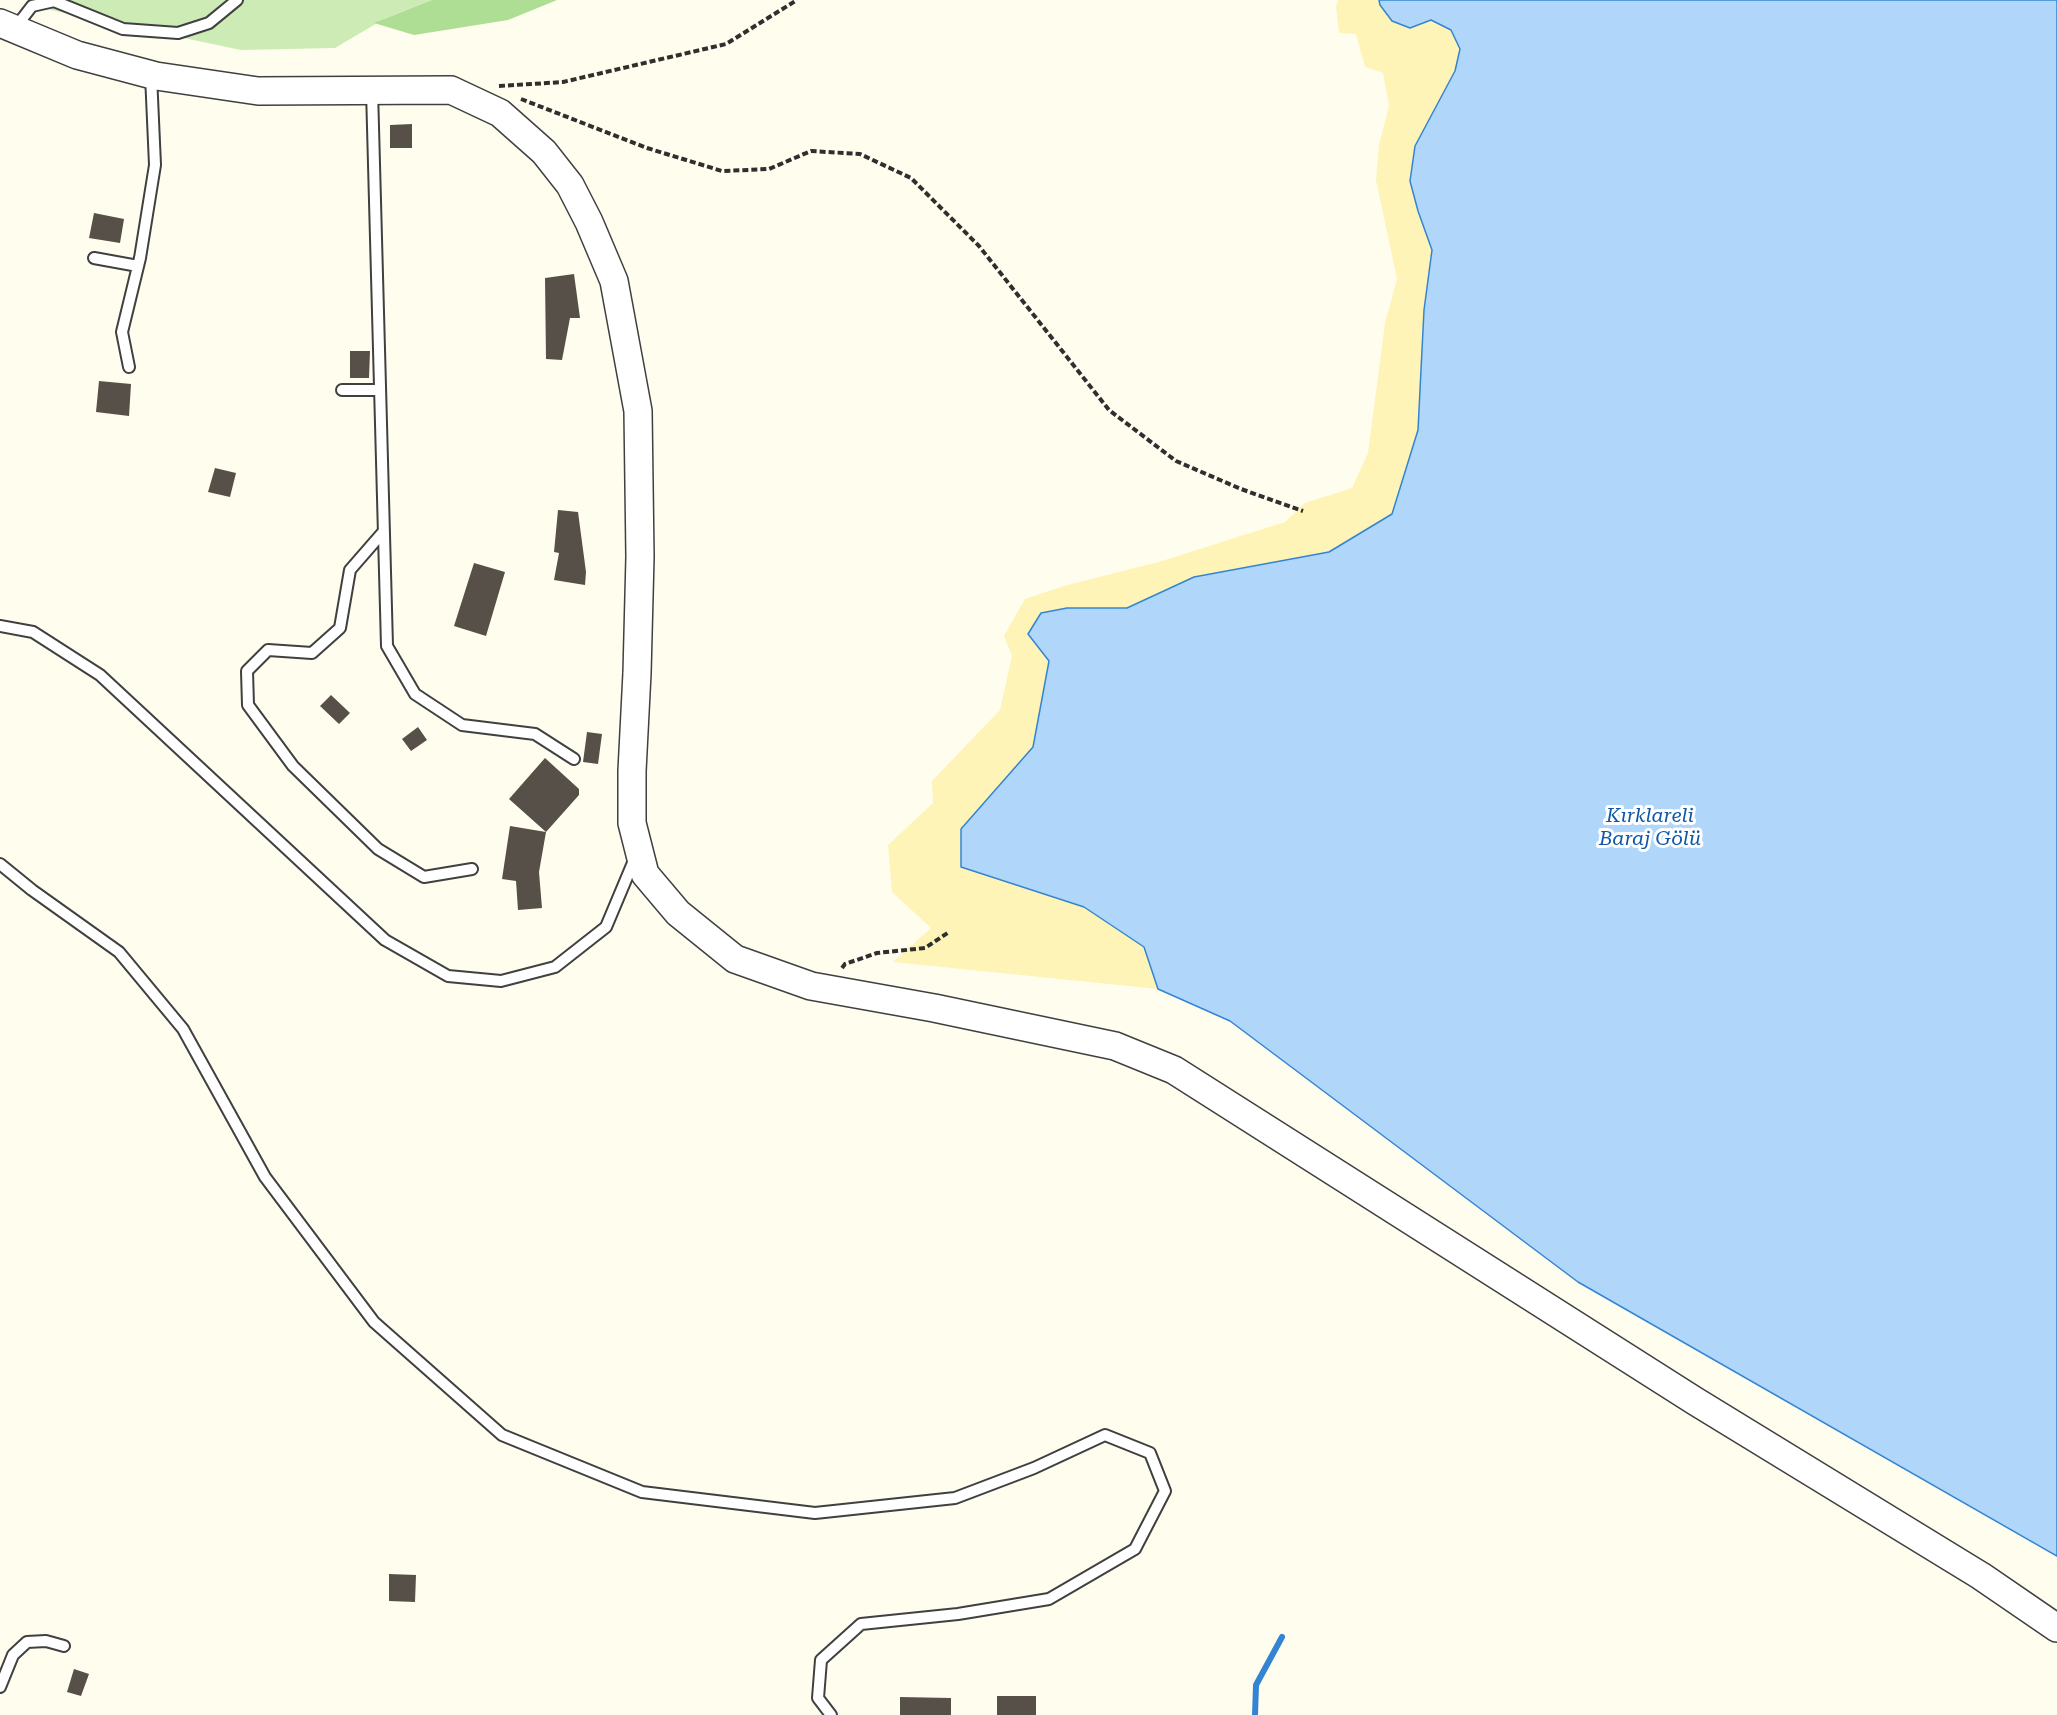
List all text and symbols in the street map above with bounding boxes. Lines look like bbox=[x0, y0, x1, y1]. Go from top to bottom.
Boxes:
water label: Kırklareli Baraj Gölü bbox=[1599, 804, 1701, 851]

